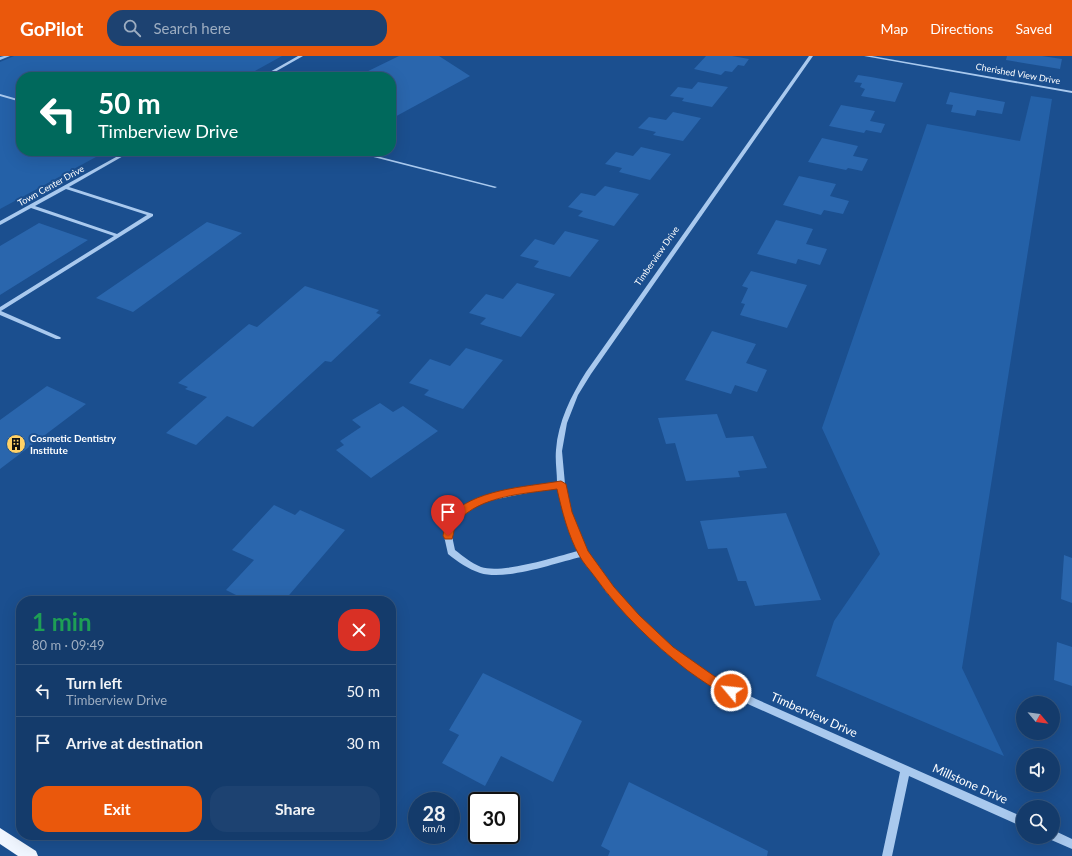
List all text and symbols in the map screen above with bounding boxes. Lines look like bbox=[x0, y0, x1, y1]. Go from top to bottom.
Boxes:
search box bbox=[107, 10, 387, 46]
text: GoPilot bbox=[20, 17, 83, 40]
icon: search bbox=[121, 17, 143, 39]
text: Search here bbox=[153, 19, 231, 37]
text: Map bbox=[881, 20, 908, 37]
text: Directions bbox=[930, 20, 993, 37]
text: Saved bbox=[1015, 20, 1052, 37]
street label: Cherished View Drive bbox=[975, 61, 1061, 86]
text: 50 m bbox=[98, 86, 161, 120]
icon: left bbox=[32, 88, 84, 140]
text: Timberview Drive bbox=[98, 120, 238, 142]
street label: Town Center Drive bbox=[16, 163, 86, 208]
street label: Timberview Drive bbox=[632, 224, 681, 288]
place label: Cosmetic Dentistry Institute bbox=[30, 432, 117, 456]
building icon: Cosmetic Dentistry Institute bbox=[5, 433, 27, 455]
pin bbox=[431, 495, 465, 536]
icon: arrive bbox=[437, 501, 459, 523]
text: 1 min bbox=[32, 607, 92, 636]
button: close bbox=[338, 609, 380, 651]
text: 80 m · 09:49 bbox=[32, 637, 105, 653]
position arrow bbox=[710, 670, 752, 712]
text: Turn left bbox=[66, 674, 122, 692]
icon: left bbox=[32, 680, 54, 702]
text: 50 m bbox=[346, 682, 380, 700]
street label: Timberview Drive bbox=[768, 689, 860, 740]
text: Timberview Drive bbox=[66, 692, 167, 708]
north arrow bbox=[1016, 696, 1060, 740]
map controls bbox=[1016, 696, 1060, 844]
icon: arrive bbox=[32, 732, 54, 754]
text: Arrive at destination bbox=[66, 734, 203, 752]
text: 30 m bbox=[346, 734, 380, 752]
button: sound bbox=[1016, 748, 1060, 792]
street label: Millstone Drive bbox=[930, 760, 1010, 807]
button: Exit bbox=[32, 786, 202, 832]
button: Share bbox=[210, 786, 380, 832]
speed limit sign: 30 bbox=[468, 792, 520, 844]
button: search bbox=[1016, 800, 1060, 844]
text: 28 bbox=[422, 801, 446, 825]
text: km/h bbox=[422, 822, 446, 834]

